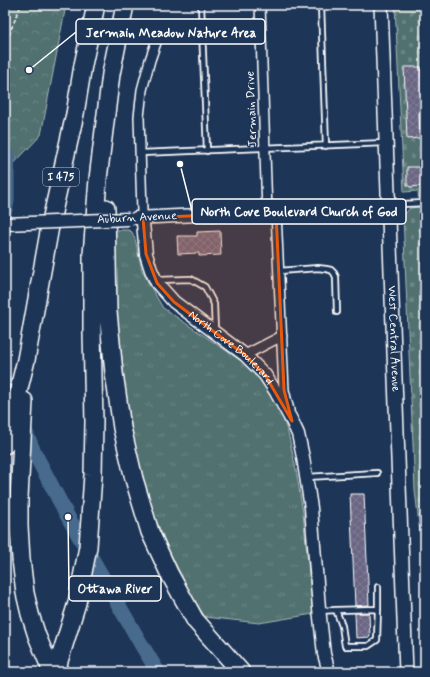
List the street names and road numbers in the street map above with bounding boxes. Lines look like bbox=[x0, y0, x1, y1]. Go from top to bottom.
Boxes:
street label: Jermain Drive bbox=[243, 71, 261, 147]
road number: I 475 bbox=[43, 168, 79, 186]
street label: Auburn Avenue bbox=[97, 208, 177, 228]
street label: West Central Avenue bbox=[384, 285, 404, 392]
street label: North Cove Boulevard bbox=[185, 307, 277, 388]

